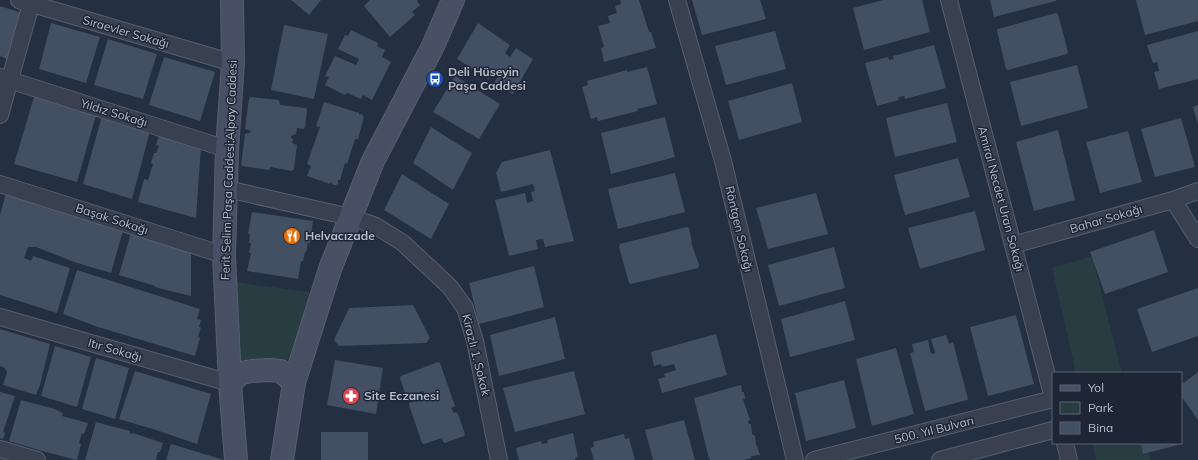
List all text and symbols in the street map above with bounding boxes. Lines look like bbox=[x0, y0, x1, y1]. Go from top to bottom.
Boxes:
street label: Sıraevler Sokağı bbox=[81, 12, 171, 51]
street label: Ferit Selim Paşa Caddesi;Alpay Caddesi bbox=[217, 60, 240, 280]
place label: Deli Hüseyin Paşa Caddesi bbox=[448, 64, 526, 93]
bus stop icon: Deli Hüseyin Paşa Caddesi bbox=[425, 69, 445, 89]
street label: Yıldız Sokağı bbox=[78, 95, 149, 130]
street label: Amiral Necdet Uran Sokağı bbox=[975, 124, 1028, 273]
street label: Röntgen Sokağı bbox=[722, 184, 757, 273]
street label: Başak Sokağı bbox=[74, 200, 150, 237]
street label: Bahar Sokağı bbox=[1068, 201, 1144, 236]
restaurant icon: Helvacızade bbox=[282, 226, 302, 246]
place label: Helvacızade bbox=[305, 228, 375, 243]
street label: Kirazlı 1. Sokak bbox=[459, 312, 494, 398]
street label: Itır Sokağı bbox=[86, 335, 144, 364]
legend bbox=[1052, 372, 1182, 444]
text: Yol bbox=[1087, 380, 1104, 395]
pharmacy icon: Site Eczanesi bbox=[341, 386, 361, 406]
place label: Site Eczanesi bbox=[364, 388, 439, 403]
text: Park bbox=[1088, 400, 1114, 415]
street label: 500. Yıl Bulvarı bbox=[893, 412, 975, 447]
text: Bina bbox=[1088, 420, 1113, 435]

